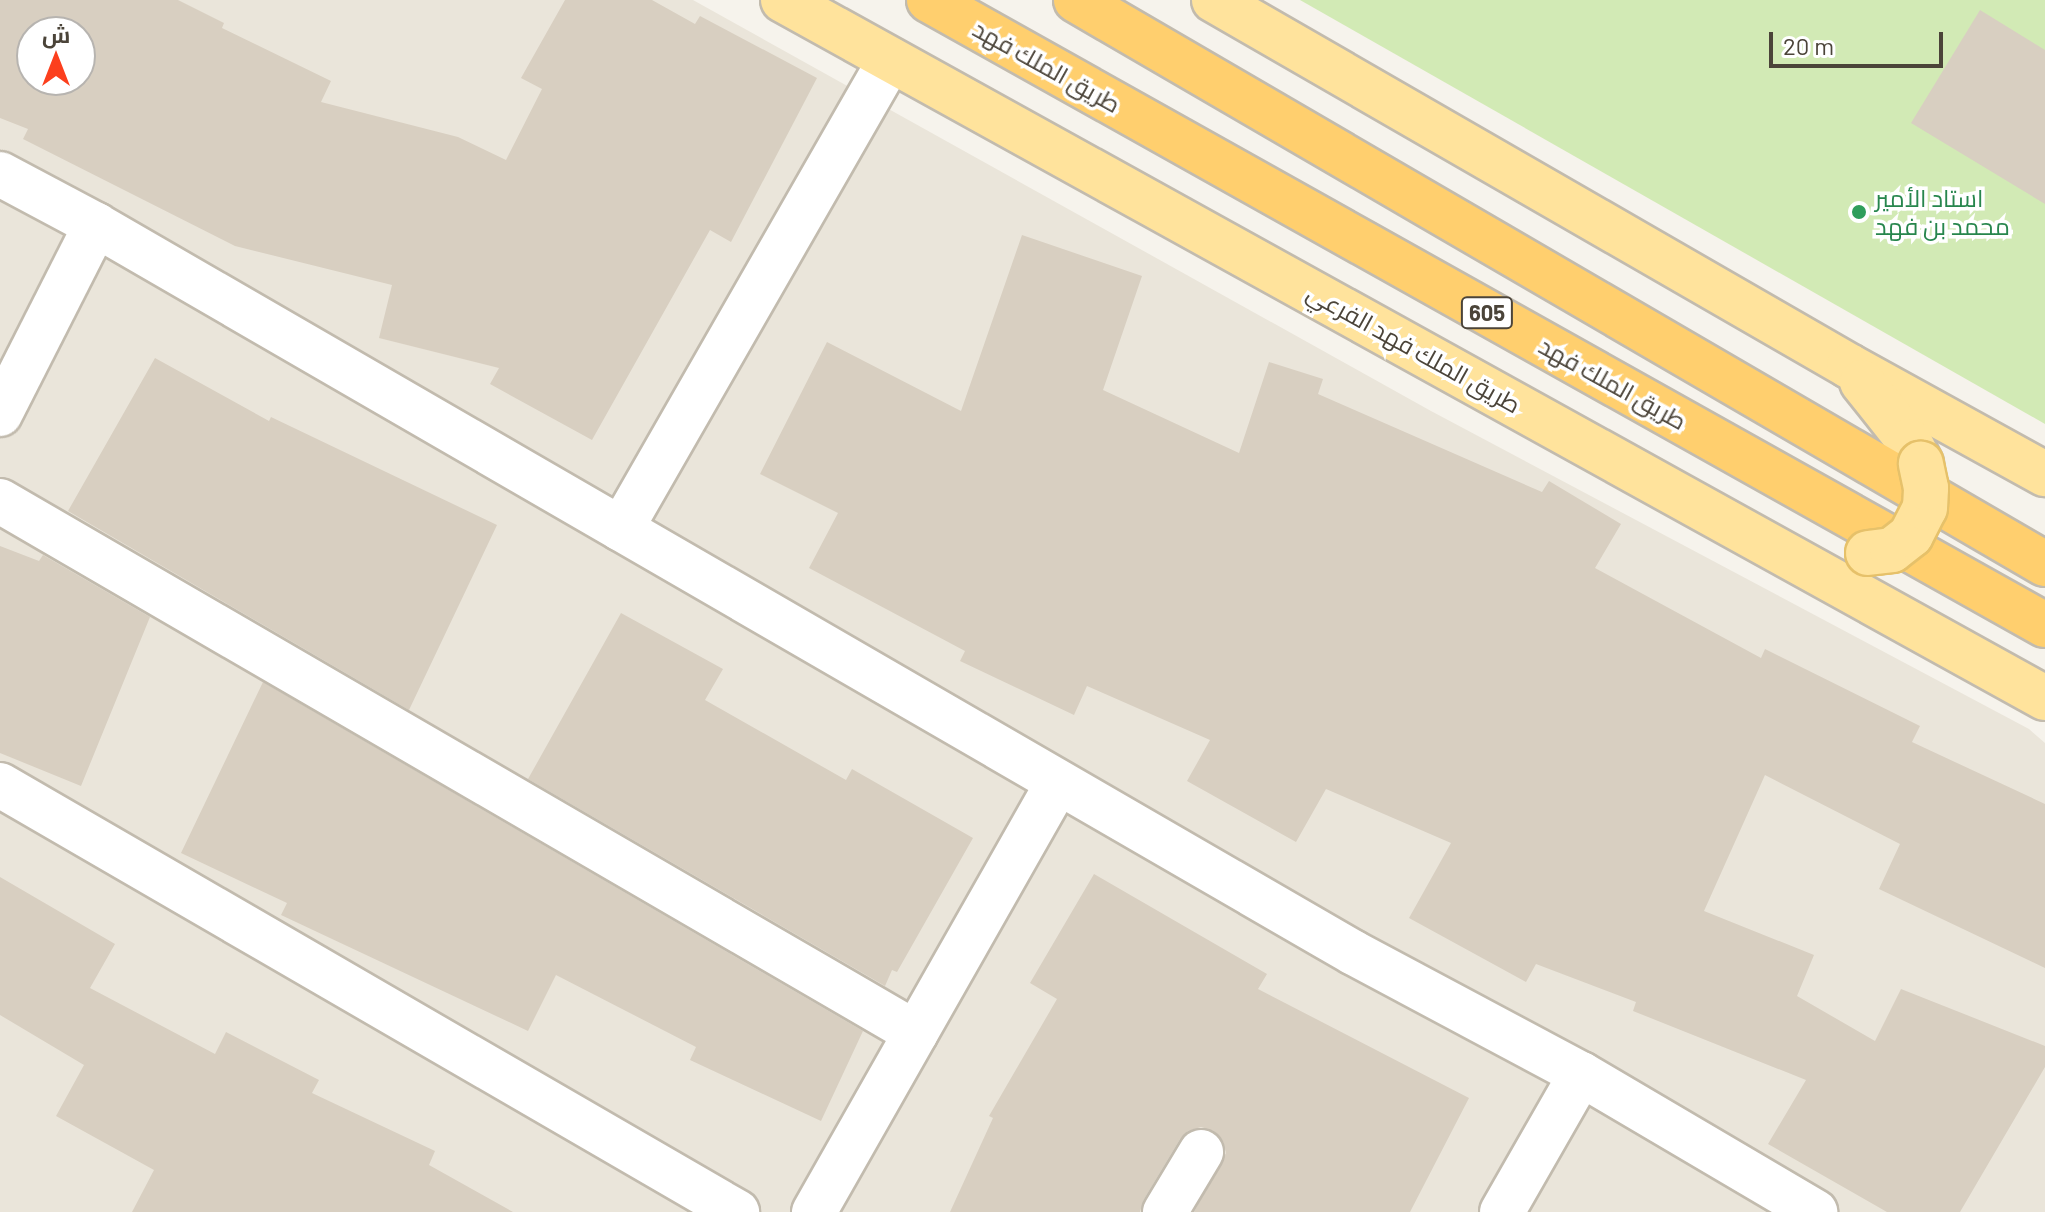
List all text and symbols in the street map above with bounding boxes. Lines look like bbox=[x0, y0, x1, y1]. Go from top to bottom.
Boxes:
street label: طريق الملك فهد bbox=[968, 14, 1126, 118]
north arrow bbox=[16, 16, 96, 96]
scale bar bbox=[1773, 16, 1947, 66]
text: ش bbox=[42, 21, 70, 47]
text: 20 m bbox=[1783, 31, 1834, 60]
place label: استاد الأمير محمد بن فهد bbox=[1875, 184, 2010, 240]
marker: استاد الأمير محمد بن فهد bbox=[1850, 203, 1868, 221]
street label: طريق الملك فهد الفرعي bbox=[1302, 277, 1526, 419]
road number: 605 bbox=[1459, 295, 1515, 331]
street label: طريق الملك فهد bbox=[1534, 331, 1692, 435]

